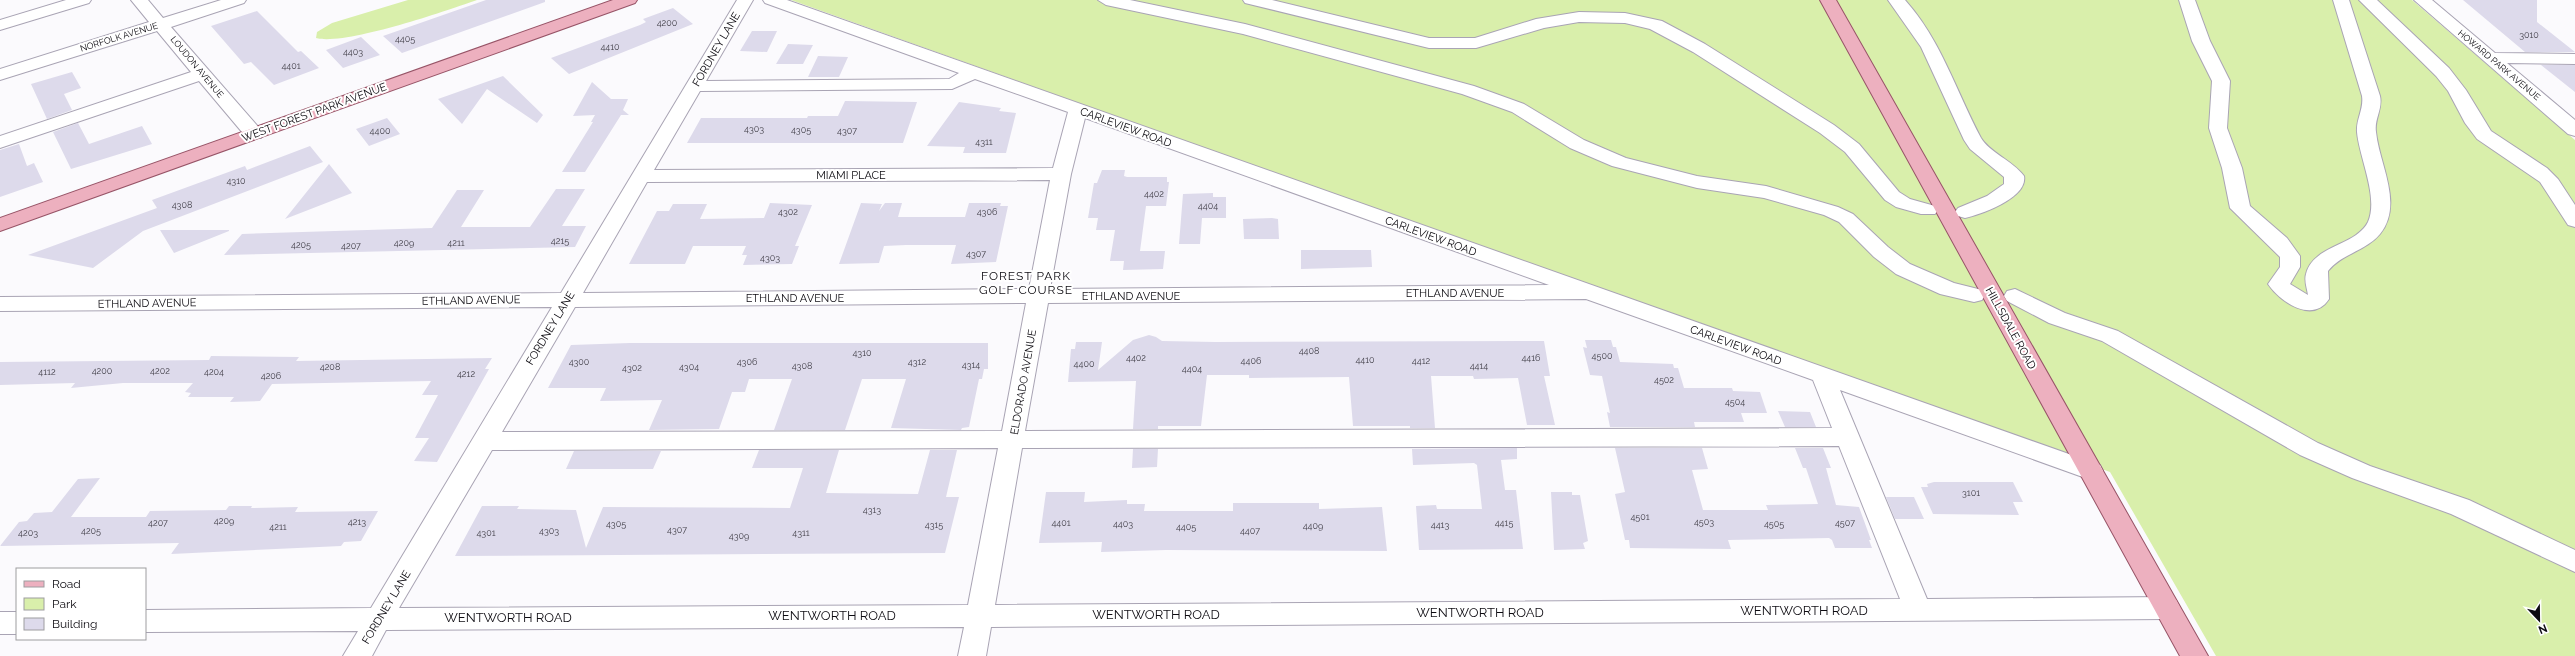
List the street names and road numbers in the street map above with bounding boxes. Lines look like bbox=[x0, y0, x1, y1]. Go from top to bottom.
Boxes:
street label: FORDNEY LANE bbox=[690, 10, 743, 89]
street label: NORFOLK AVENUE bbox=[79, 20, 160, 54]
street label: HOWARD PARK AVENUE bbox=[2456, 28, 2542, 103]
street label: LOUDON AVENUE bbox=[168, 34, 226, 100]
street label: WEST FOREST PARK AVENUE bbox=[240, 80, 389, 145]
street label: CARLEVIEW ROAD bbox=[1078, 105, 1173, 150]
street label: MIAMI PLACE bbox=[816, 169, 886, 182]
street label: CARLEVIEW ROAD bbox=[1383, 214, 1478, 259]
street label: HILLSDALE ROAD bbox=[1983, 285, 2039, 372]
street label: ETHLAND AVENUE bbox=[1406, 287, 1505, 300]
street label: FORDNEY LANE bbox=[523, 289, 578, 367]
street label: ETHLAND AVENUE bbox=[1082, 290, 1181, 303]
street label: ETHLAND AVENUE bbox=[746, 292, 845, 305]
street label: ETHLAND AVENUE bbox=[422, 293, 521, 308]
street label: ETHLAND AVENUE bbox=[98, 296, 197, 311]
street label: CARLEVIEW ROAD bbox=[1688, 323, 1783, 368]
street label: ELDORADO AVENUE bbox=[1008, 328, 1039, 436]
street label: FORDNEY LANE bbox=[359, 568, 414, 646]
street label: WENTWORTH ROAD bbox=[1740, 603, 1868, 618]
street label: WENTWORTH ROAD bbox=[1416, 605, 1544, 620]
street label: WENTWORTH ROAD bbox=[1092, 607, 1220, 622]
street label: WENTWORTH ROAD bbox=[768, 608, 896, 623]
street label: WENTWORTH ROAD bbox=[444, 610, 572, 625]

